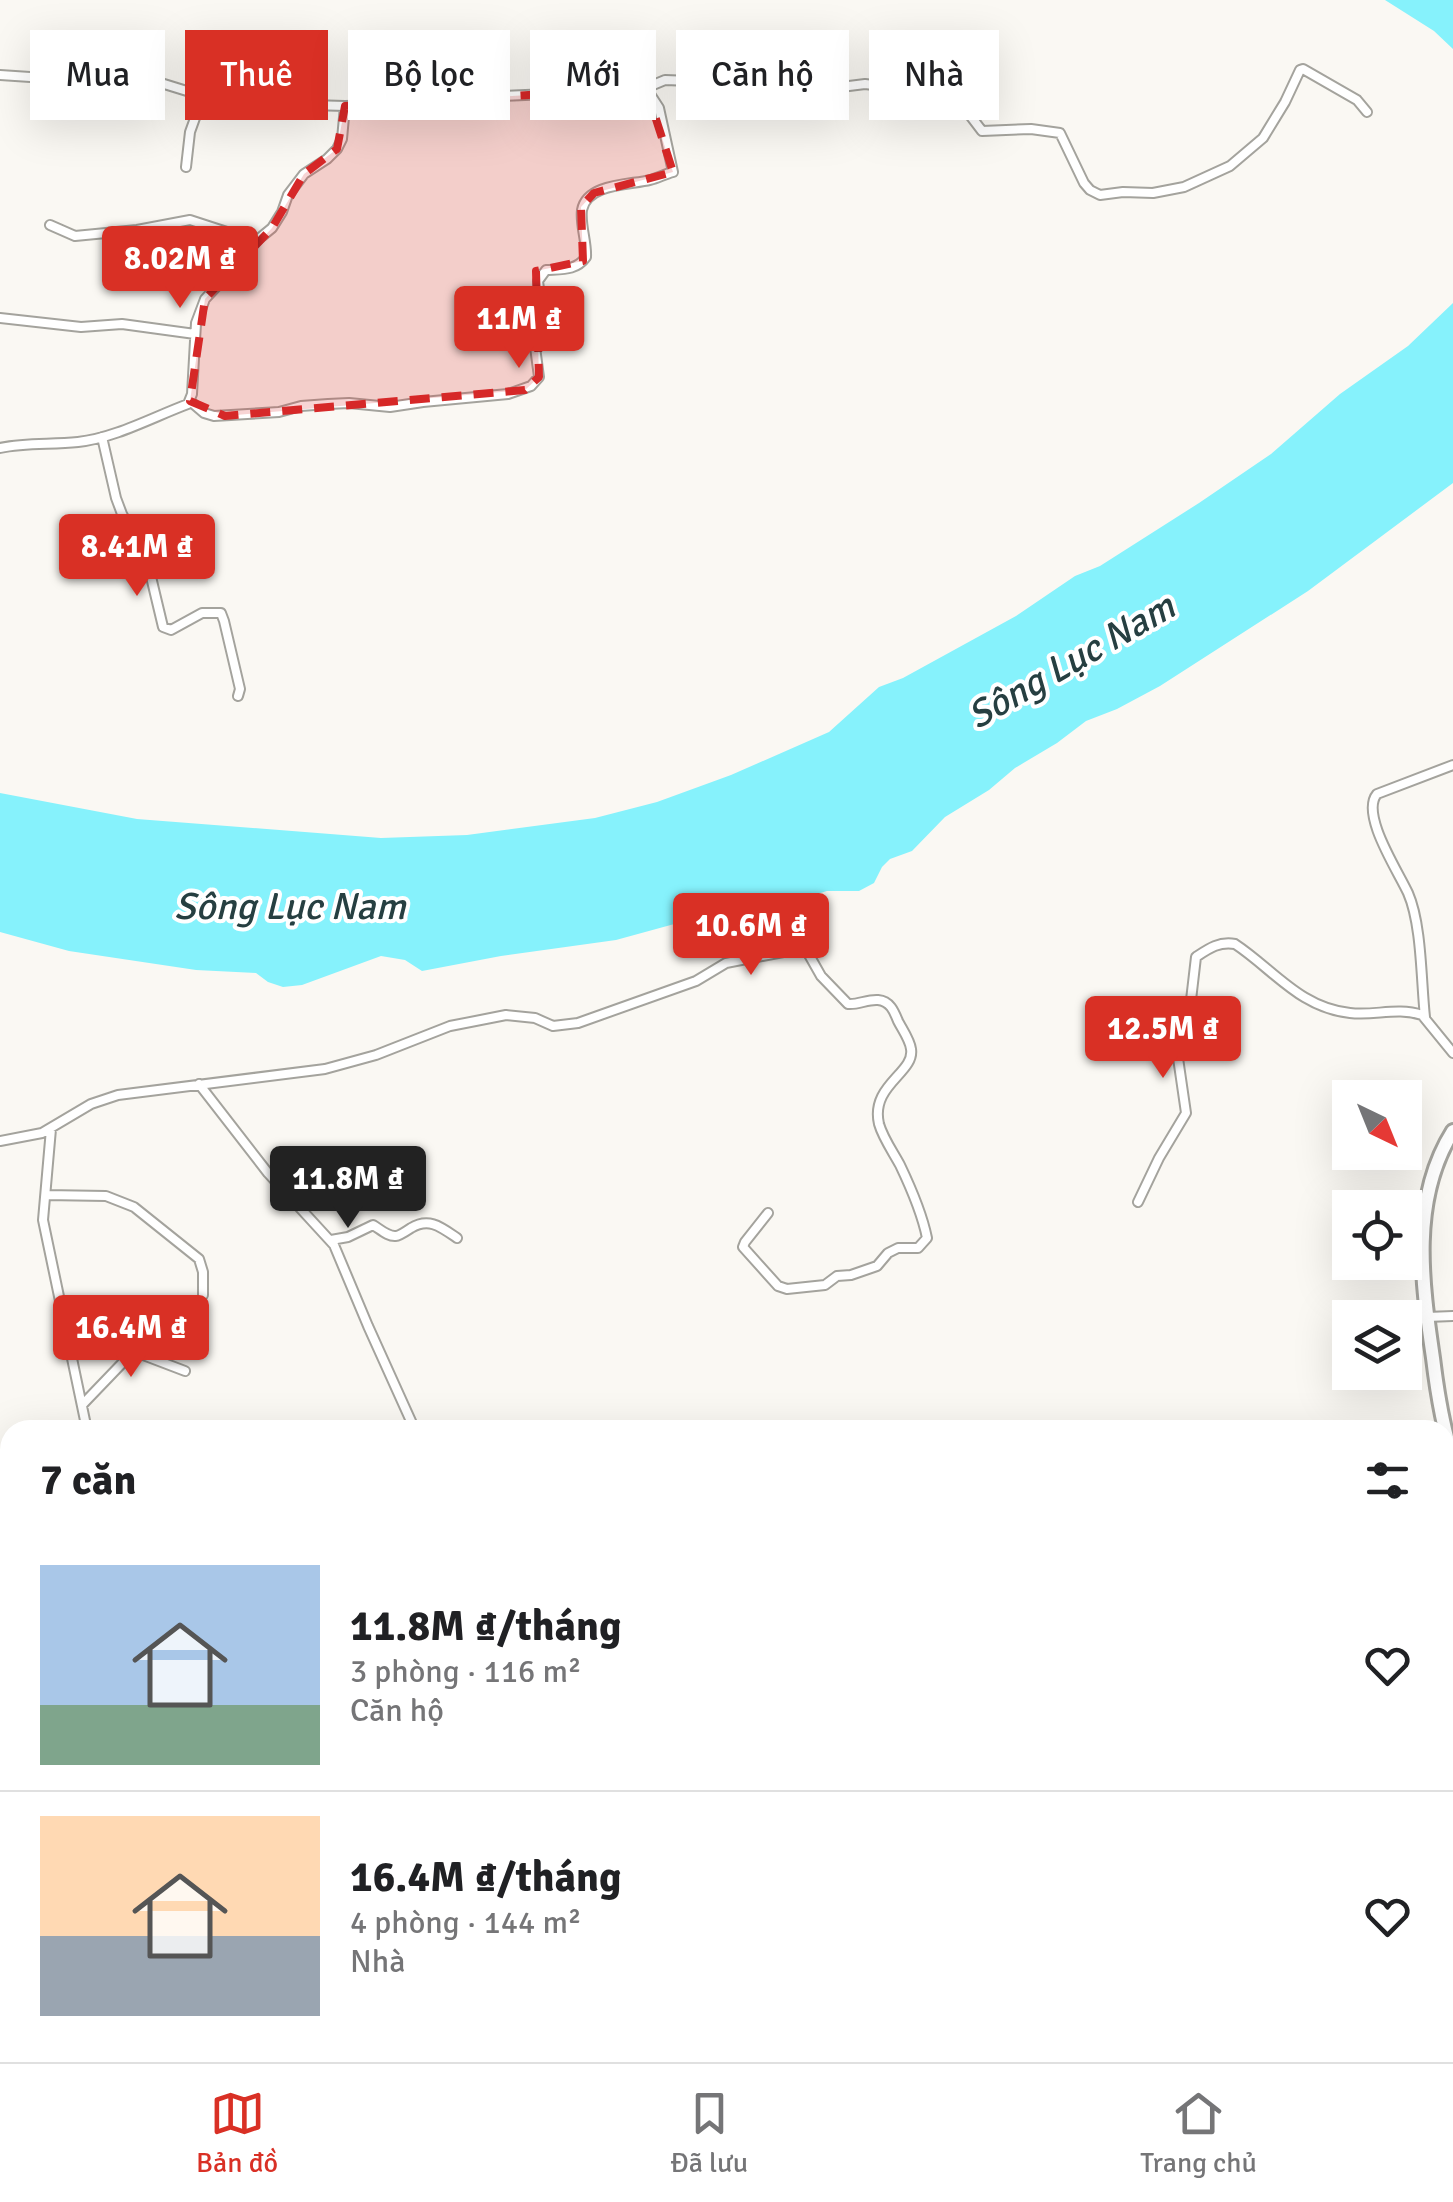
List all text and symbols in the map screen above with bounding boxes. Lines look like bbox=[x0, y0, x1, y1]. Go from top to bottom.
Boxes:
chip: Mua bbox=[30, 30, 165, 120]
chip: Thuê bbox=[185, 30, 328, 120]
chip: Bộ lọc bbox=[348, 30, 510, 120]
chip: Mới bbox=[530, 30, 656, 120]
chip: Căn hộ bbox=[676, 30, 849, 120]
chip: Nhà bbox=[869, 30, 999, 120]
pin: 8.02M ₫ bbox=[88, 226, 272, 311]
text: 8.02M ₫ bbox=[124, 239, 236, 278]
pin: 11M ₫ bbox=[449, 286, 589, 371]
text: 11M ₫ bbox=[476, 299, 562, 338]
pin: 8.41M ₫ bbox=[45, 514, 229, 599]
text: 8.41M ₫ bbox=[81, 527, 193, 566]
water label: Sông Lục Nam bbox=[959, 582, 1184, 739]
water label: Sông Lục Nam bbox=[174, 883, 407, 930]
pin: 10.6M ₫ bbox=[659, 893, 843, 978]
text: 10.6M ₫ bbox=[695, 906, 807, 945]
pin: 12.5M ₫ bbox=[1071, 996, 1255, 1081]
text: 12.5M ₫ bbox=[1107, 1009, 1219, 1048]
north arrow bbox=[1332, 1080, 1422, 1170]
map controls bbox=[1332, 1080, 1422, 1390]
pin: 11.8M ₫ bbox=[256, 1146, 440, 1231]
text: 11.8M ₫ bbox=[292, 1159, 404, 1198]
button: locate bbox=[1332, 1190, 1422, 1280]
pin: 16.4M ₫ bbox=[39, 1295, 223, 1380]
button: layers bbox=[1332, 1300, 1422, 1390]
text: 16.4M ₫ bbox=[75, 1308, 187, 1347]
icon: filters bbox=[1360, 1453, 1415, 1508]
text: 7 căn bbox=[40, 1455, 136, 1506]
text: 11.8M ₫/tháng bbox=[350, 1601, 622, 1652]
icon: home bbox=[120, 1605, 240, 1725]
icon: heart bbox=[1360, 1638, 1415, 1693]
text: 3 phòng · 116 m² bbox=[350, 1652, 581, 1691]
text: Căn hộ bbox=[350, 1691, 444, 1730]
text: 16.4M ₫/tháng bbox=[350, 1852, 622, 1903]
icon: home bbox=[120, 1856, 240, 1976]
icon: heart bbox=[1360, 1889, 1415, 1944]
text: 4 phòng · 144 m² bbox=[350, 1903, 581, 1942]
text: Nhà bbox=[350, 1942, 405, 1981]
tab: Bản đồ bbox=[196, 2086, 278, 2180]
tab: Đã lưu bbox=[670, 2086, 748, 2180]
tab: Trang chủ bbox=[1140, 2086, 1257, 2180]

